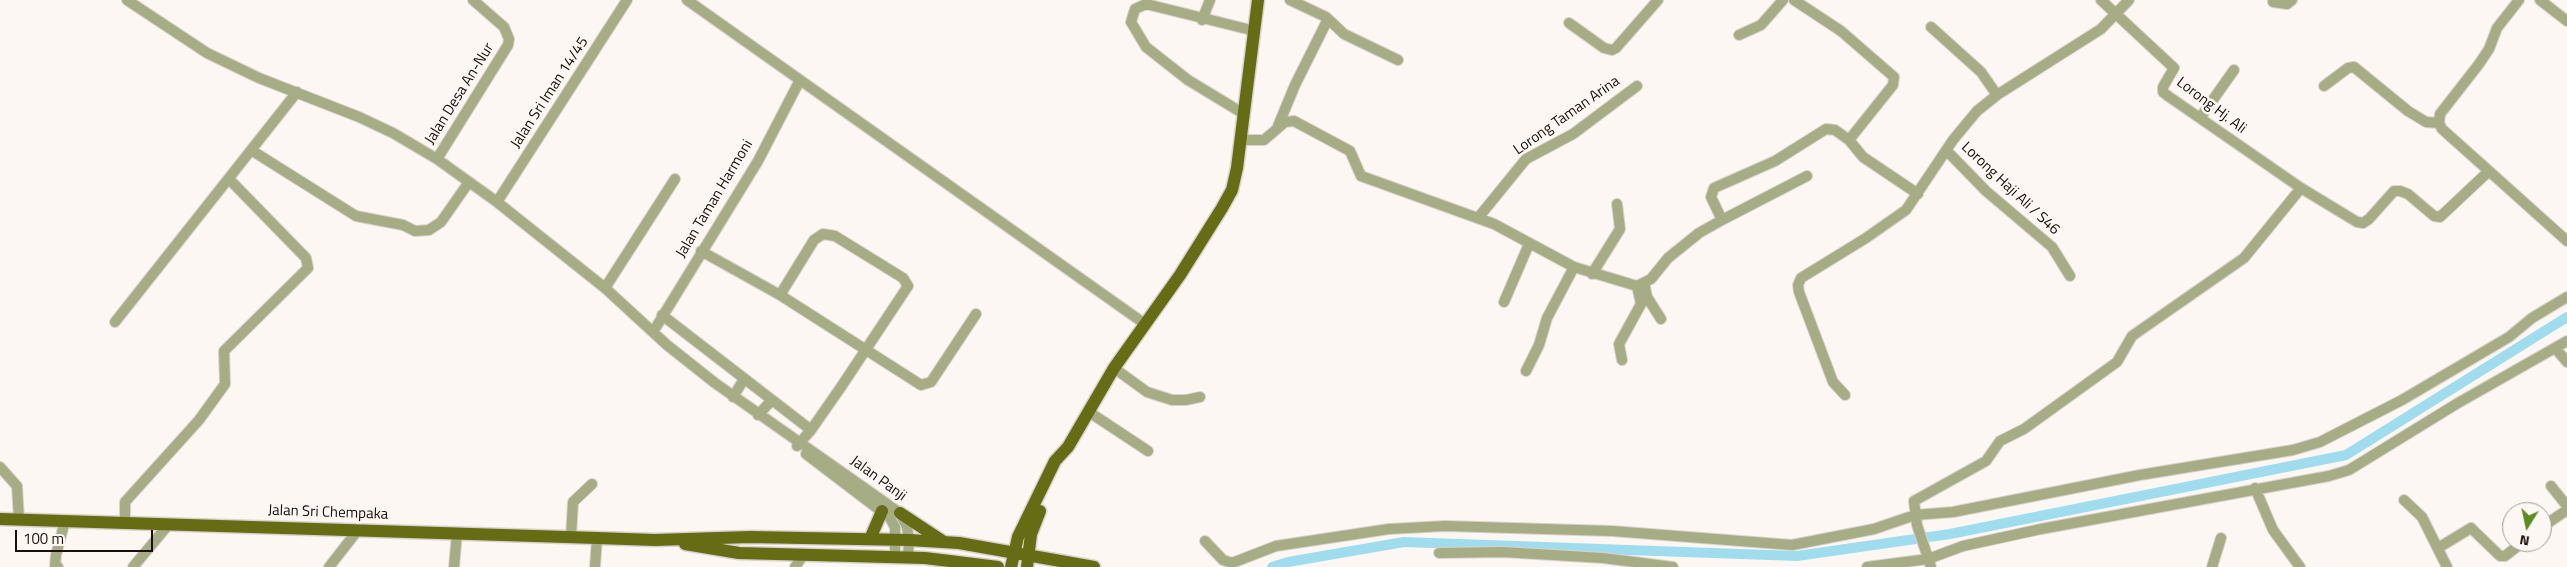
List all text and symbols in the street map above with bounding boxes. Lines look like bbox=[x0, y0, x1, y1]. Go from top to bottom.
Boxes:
street label: Jalan Sri Iman 14/45 bbox=[507, 34, 593, 152]
street label: Jalan Desa An-Nur bbox=[422, 40, 498, 148]
street label: Lorong Taman Arina bbox=[1510, 73, 1624, 159]
street label: Lorong Hj. Ali bbox=[2173, 74, 2249, 138]
street label: Jalan Taman Harmoni bbox=[673, 137, 757, 261]
street label: Lorong Haji Ali / S46 bbox=[1957, 139, 2063, 239]
street label: Jalan Panji bbox=[846, 453, 910, 505]
street label: Jalan Sri Chempaka bbox=[267, 502, 389, 524]
north arrow bbox=[2502, 502, 2552, 552]
scale bar bbox=[18, 520, 155, 552]
text: 100 m bbox=[23, 527, 64, 550]
text: N bbox=[2518, 530, 2531, 552]

